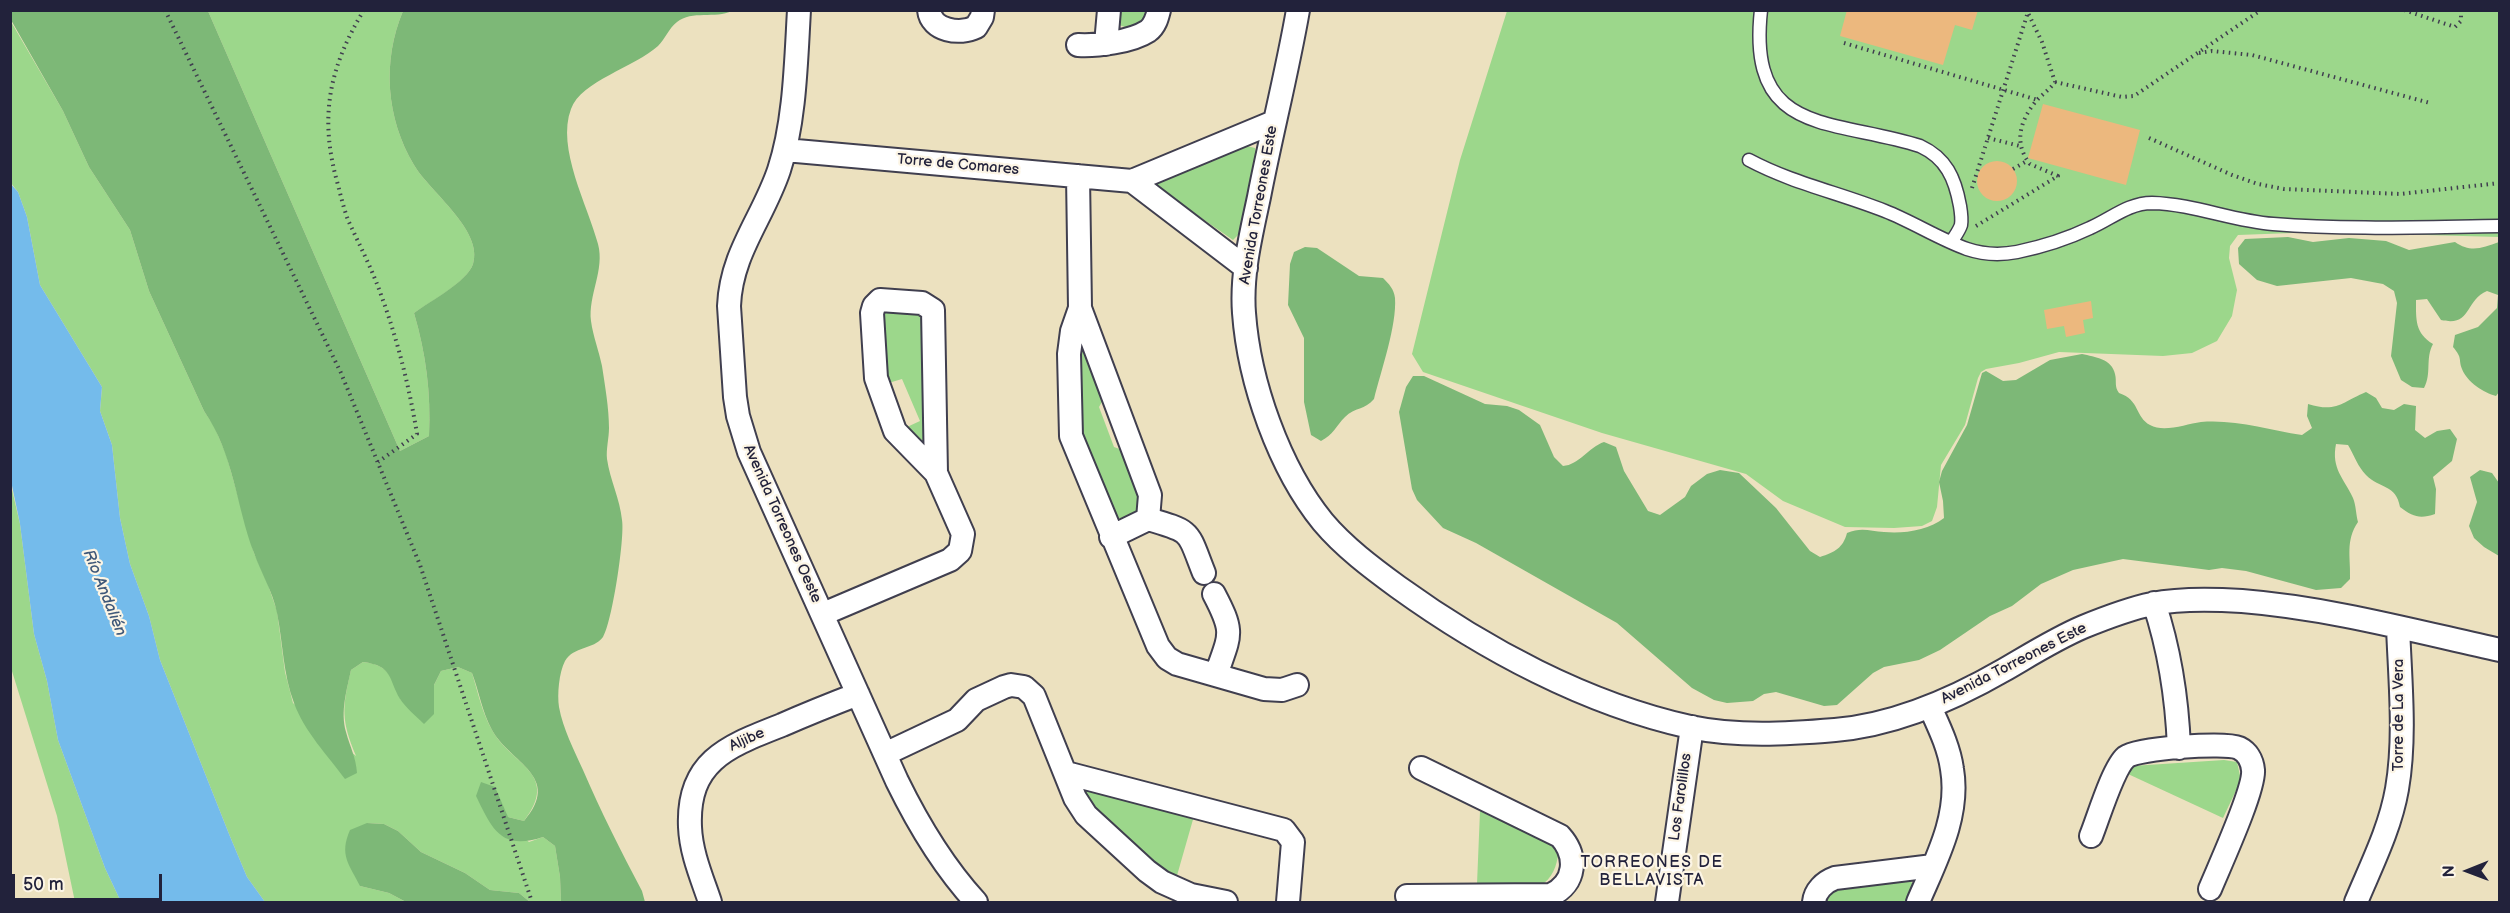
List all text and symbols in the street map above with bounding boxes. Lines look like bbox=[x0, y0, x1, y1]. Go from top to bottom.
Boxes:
street label: Avenida Torreones Este bbox=[1236, 124, 1282, 286]
street label: Torre de Comares bbox=[896, 151, 1020, 179]
street label: Avenida Torreones Oeste bbox=[739, 442, 825, 606]
water label: Río Andalién bbox=[78, 547, 130, 639]
street label: Avenida Torreones Este bbox=[1938, 619, 2090, 709]
street label: Torre de La Vera bbox=[2390, 659, 2408, 771]
street label: Aljibe bbox=[726, 724, 768, 756]
street label: Los Farolillos bbox=[1666, 752, 1696, 842]
north arrow bbox=[2438, 841, 2498, 901]
district label: TORREONES DE BELLAVISTA bbox=[1581, 853, 1723, 891]
scale bar bbox=[15, 862, 165, 900]
text: N bbox=[2440, 865, 2459, 878]
text: 50 m bbox=[23, 874, 64, 895]

